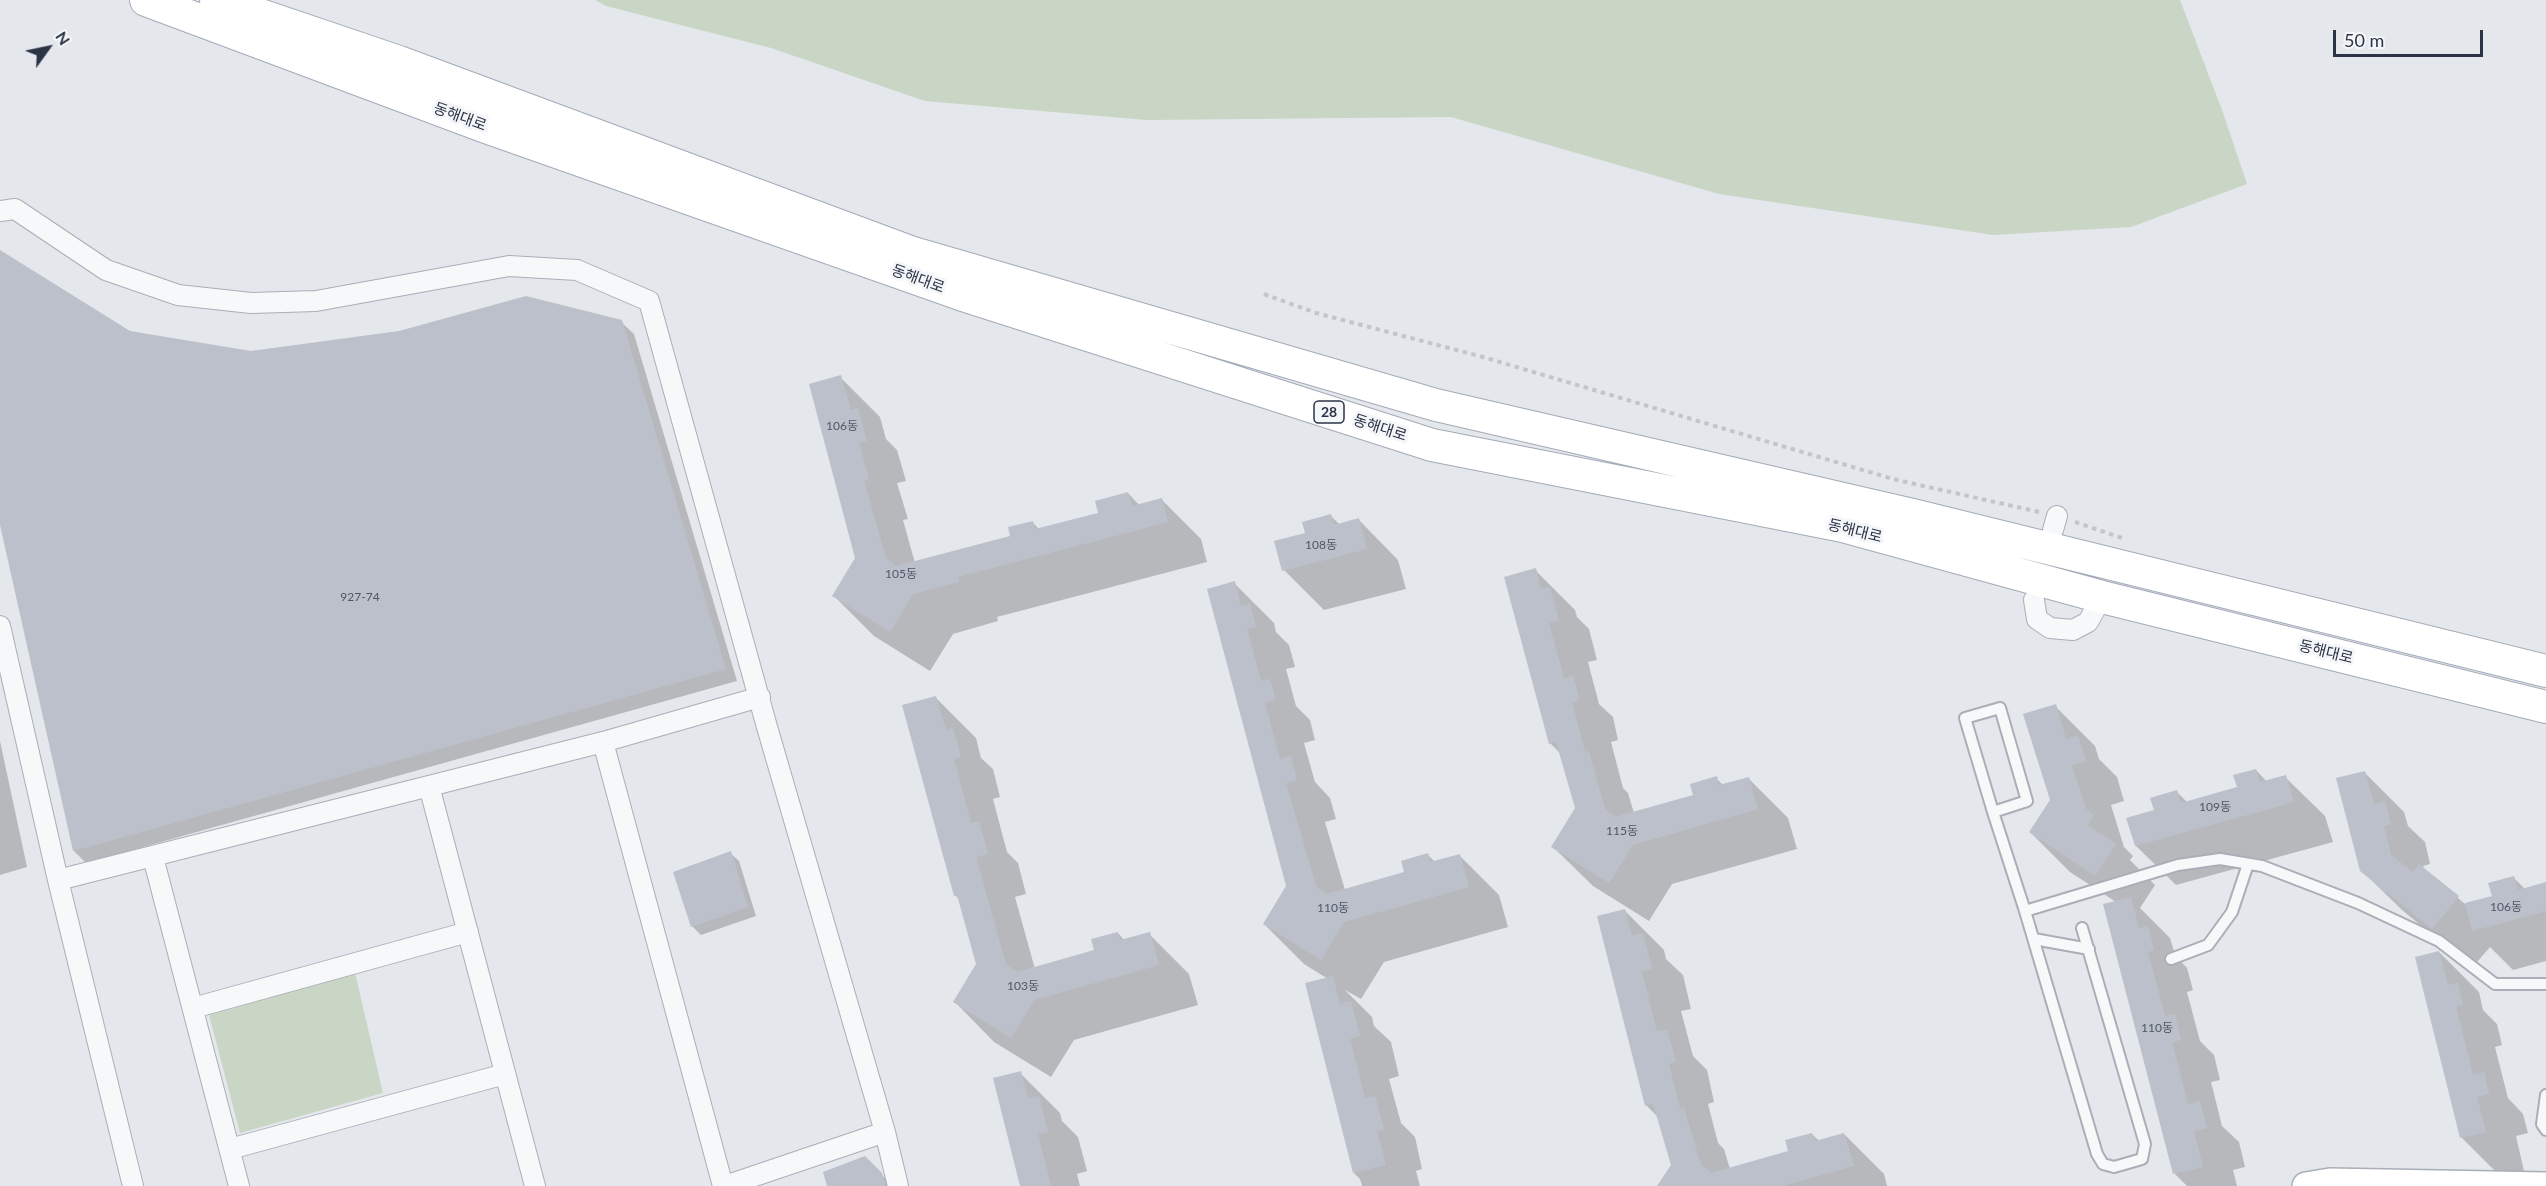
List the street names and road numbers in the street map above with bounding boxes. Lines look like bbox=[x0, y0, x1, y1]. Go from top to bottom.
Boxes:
street label: 동해대로 bbox=[431, 99, 489, 135]
street label: 동해대로 bbox=[889, 261, 947, 297]
road number: 28 bbox=[1314, 401, 1344, 423]
street label: 동해대로 bbox=[1351, 411, 1409, 445]
street label: 동해대로 bbox=[1826, 516, 1884, 546]
street label: 동해대로 bbox=[2297, 637, 2355, 667]

